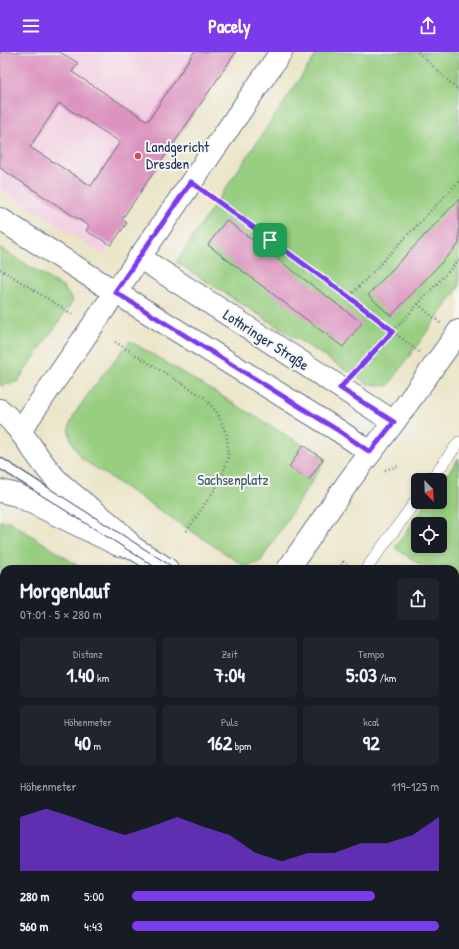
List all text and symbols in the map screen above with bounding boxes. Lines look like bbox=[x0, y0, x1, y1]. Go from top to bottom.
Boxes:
text: Pacely bbox=[208, 14, 251, 39]
icon: menu bbox=[20, 15, 42, 37]
icon: share bbox=[417, 15, 439, 37]
place label: Landgericht Dresden bbox=[146, 136, 210, 174]
marker: Landgericht Dresden bbox=[133, 151, 143, 161]
pin bbox=[253, 223, 287, 257]
icon: arrive bbox=[259, 229, 281, 251]
street label: Lothringer Straße bbox=[219, 304, 313, 375]
park label: Sachsenplatz bbox=[197, 469, 269, 490]
north arrow bbox=[411, 473, 447, 509]
map controls bbox=[411, 473, 447, 553]
button: locate bbox=[411, 517, 447, 553]
text: Morgenlauf bbox=[20, 575, 110, 605]
button: share bbox=[397, 578, 439, 620]
text: 07:01 · 5 × 280 m bbox=[20, 605, 102, 623]
text: Distanz bbox=[73, 647, 103, 661]
text: Zeit bbox=[221, 647, 238, 661]
text: Tempo bbox=[358, 647, 384, 661]
text: 1.40 bbox=[67, 661, 95, 688]
text: 7:04 bbox=[214, 661, 245, 688]
text: 5:03 bbox=[346, 661, 377, 688]
text: km bbox=[95, 671, 109, 685]
text: /km bbox=[377, 671, 396, 685]
text: Höhenmeter bbox=[64, 715, 112, 729]
text: Puls bbox=[221, 715, 238, 729]
text: kcal bbox=[363, 715, 379, 729]
text: 40 bbox=[75, 729, 91, 756]
text: 162 bbox=[208, 729, 232, 756]
text: 92 bbox=[363, 729, 380, 756]
text: m bbox=[91, 739, 101, 753]
text: bpm bbox=[232, 739, 251, 753]
text: Höhenmeter bbox=[20, 777, 77, 795]
text: 119–125 m bbox=[391, 777, 439, 795]
text: 280 m bbox=[20, 887, 49, 905]
text: 5:00 bbox=[84, 887, 104, 905]
text: 560 m bbox=[20, 917, 48, 935]
text: 4:43 bbox=[84, 917, 103, 935]

